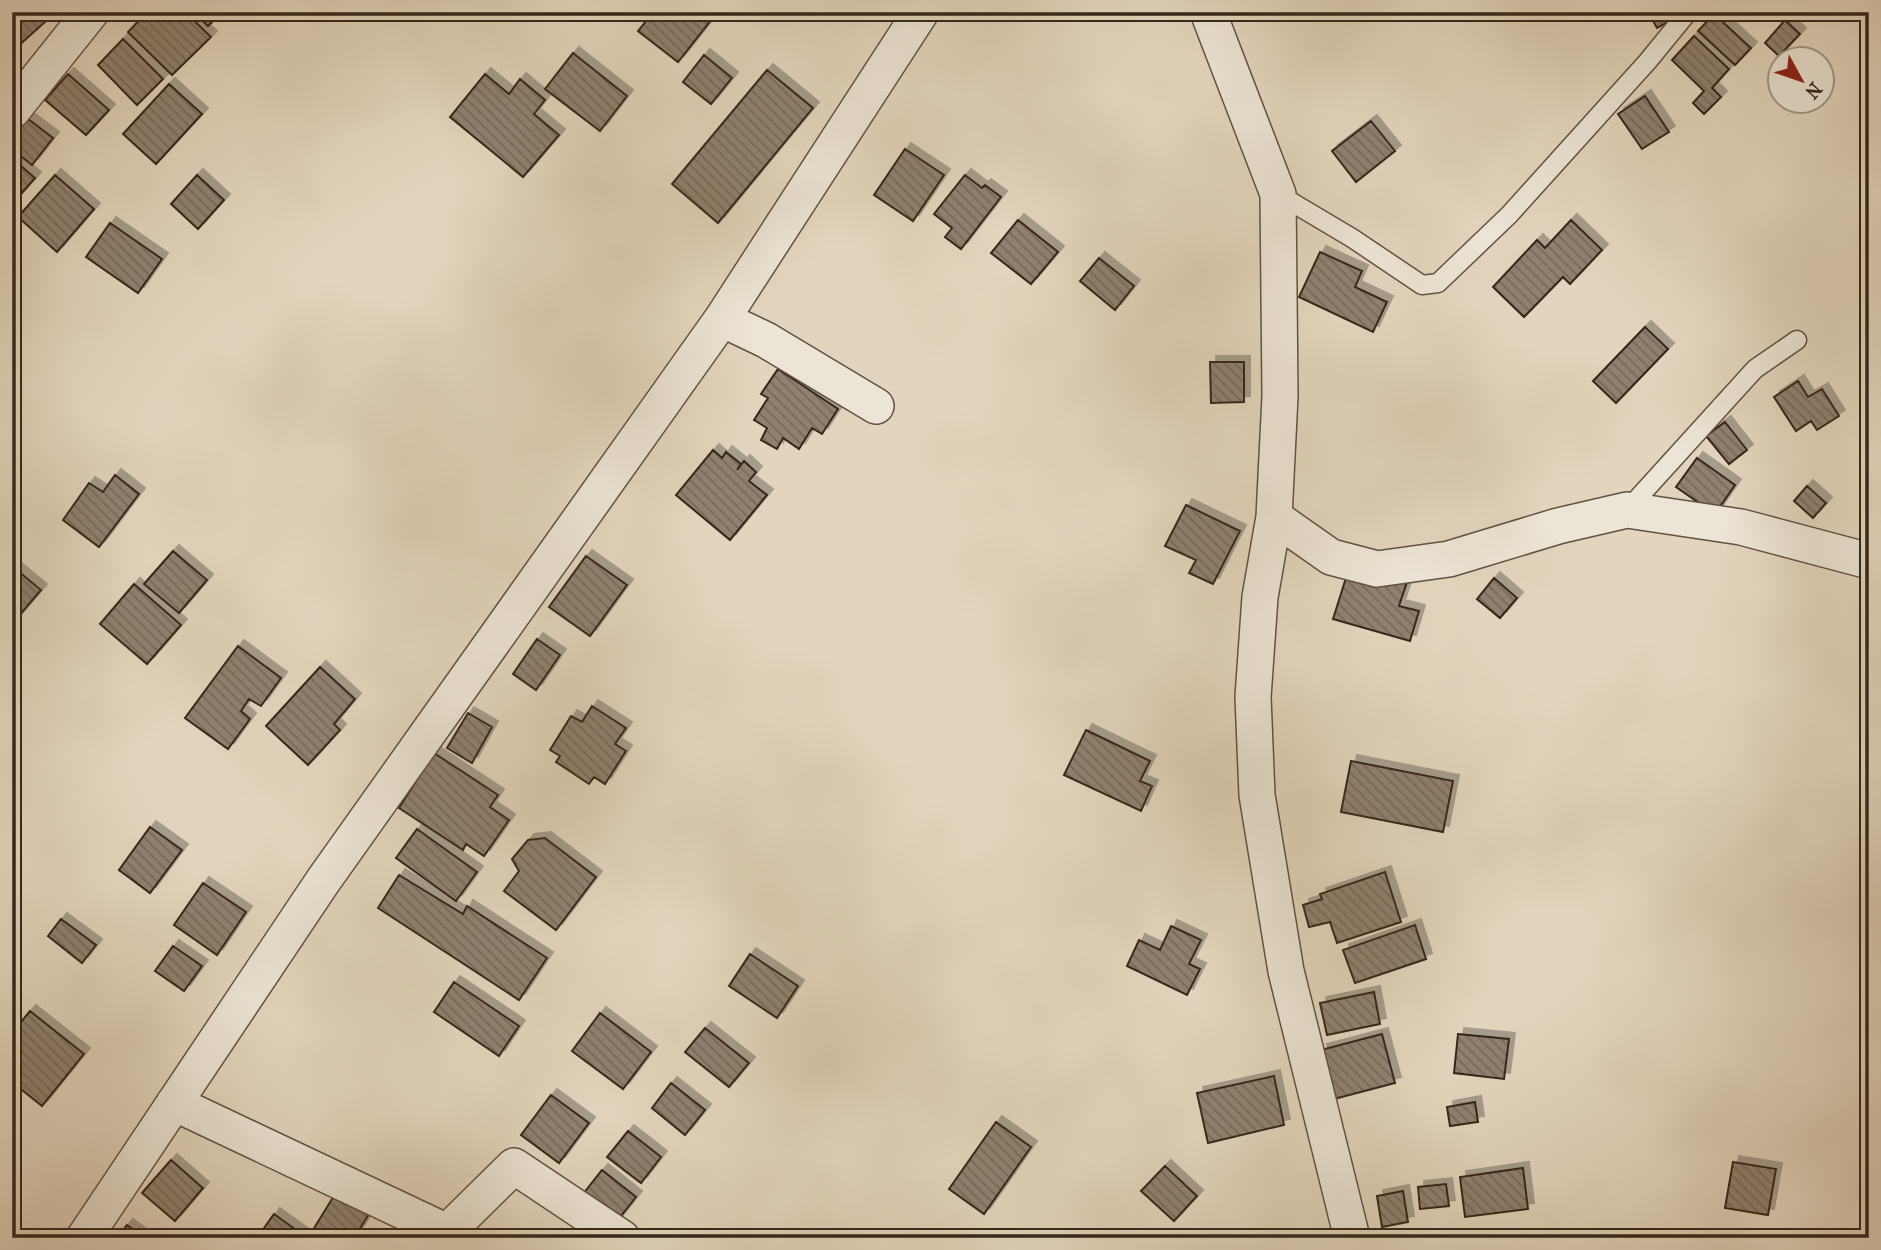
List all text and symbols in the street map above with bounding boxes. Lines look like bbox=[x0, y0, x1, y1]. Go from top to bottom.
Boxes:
north arrow bbox=[1766, 46, 1836, 116]
text: N bbox=[1800, 78, 1826, 103]

